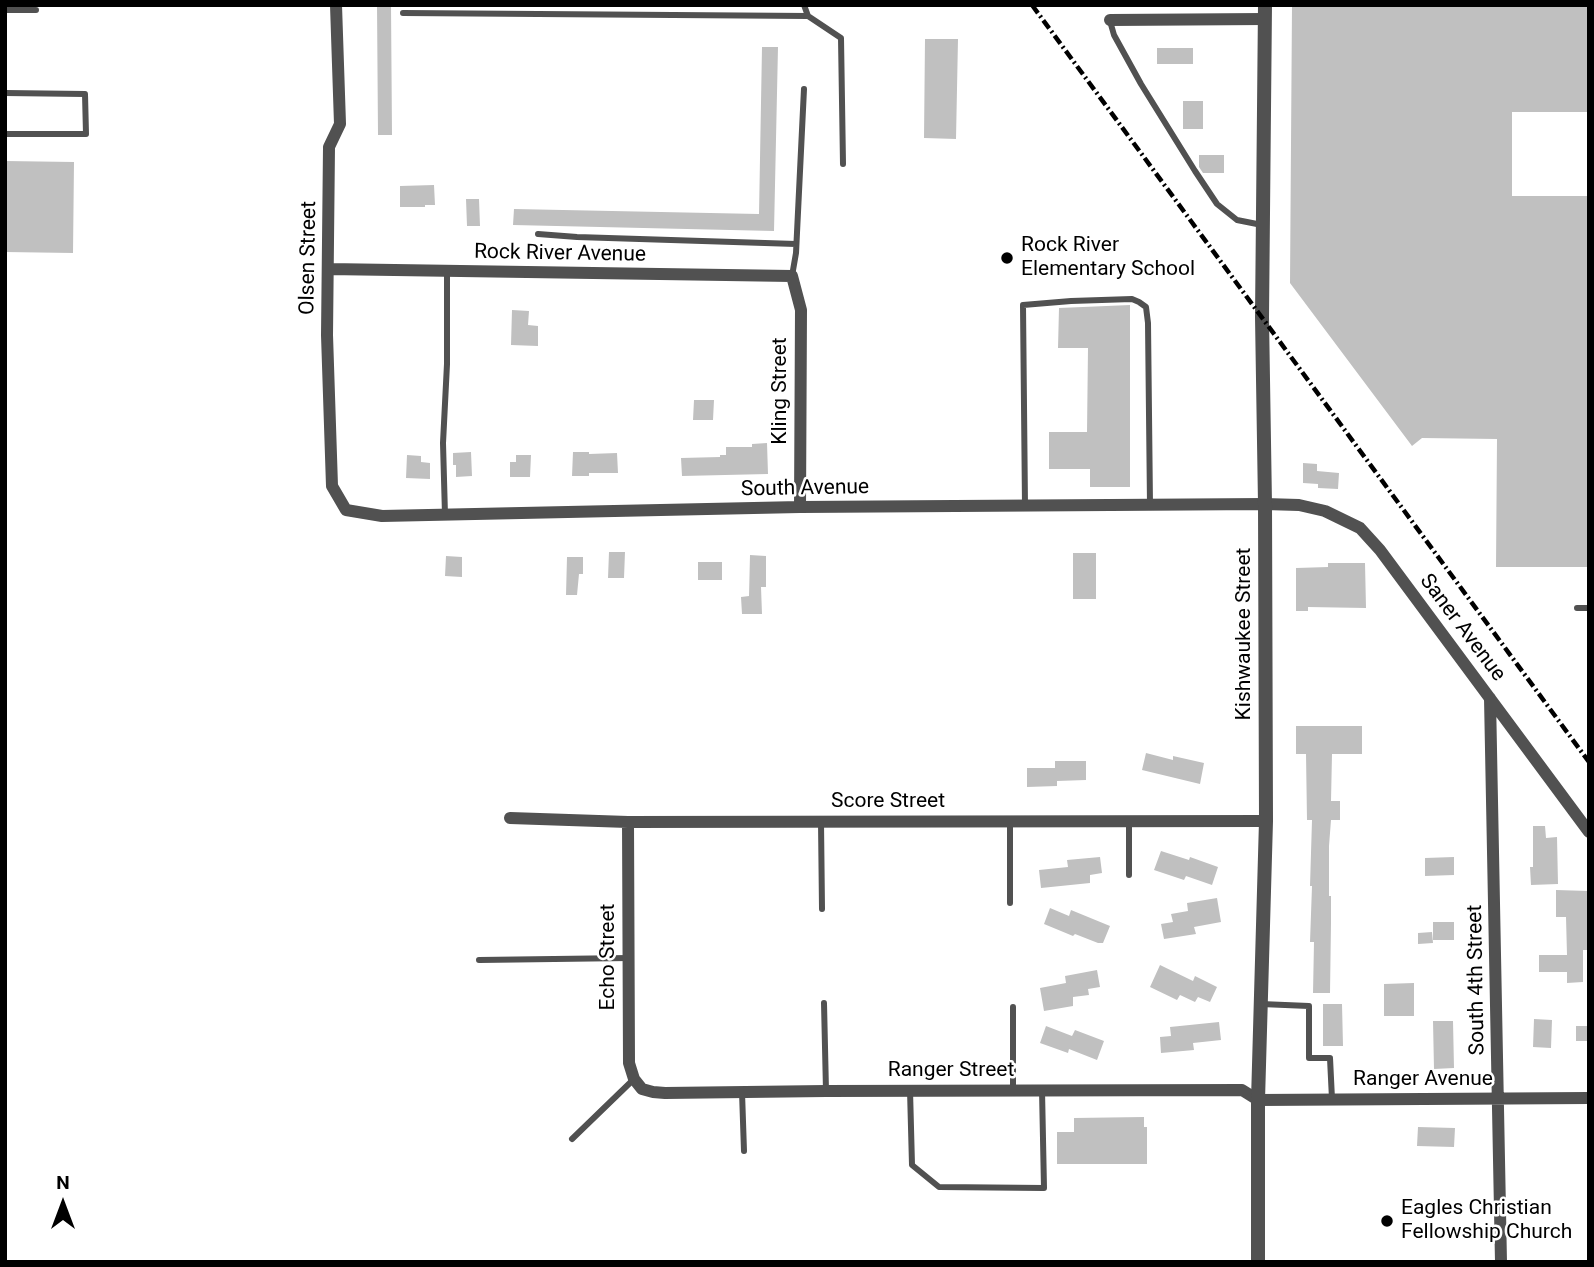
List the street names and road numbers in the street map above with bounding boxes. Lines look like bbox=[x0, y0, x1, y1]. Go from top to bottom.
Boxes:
street label: Olsen Street bbox=[295, 201, 323, 315]
street label: Rock River Avenue bbox=[474, 240, 646, 268]
street label: Kling Street bbox=[768, 337, 794, 445]
street label: South Avenue bbox=[741, 475, 869, 503]
street label: Kishwaukee Street bbox=[1232, 548, 1258, 720]
street label: Saner Avenue bbox=[1414, 569, 1510, 687]
street label: Score Street bbox=[831, 789, 945, 815]
street label: Echo Street bbox=[596, 904, 622, 1010]
street label: South 4th Street bbox=[1463, 905, 1491, 1055]
street label: Ranger Street bbox=[888, 1058, 1014, 1084]
street label: Ranger Avenue bbox=[1353, 1067, 1493, 1093]

